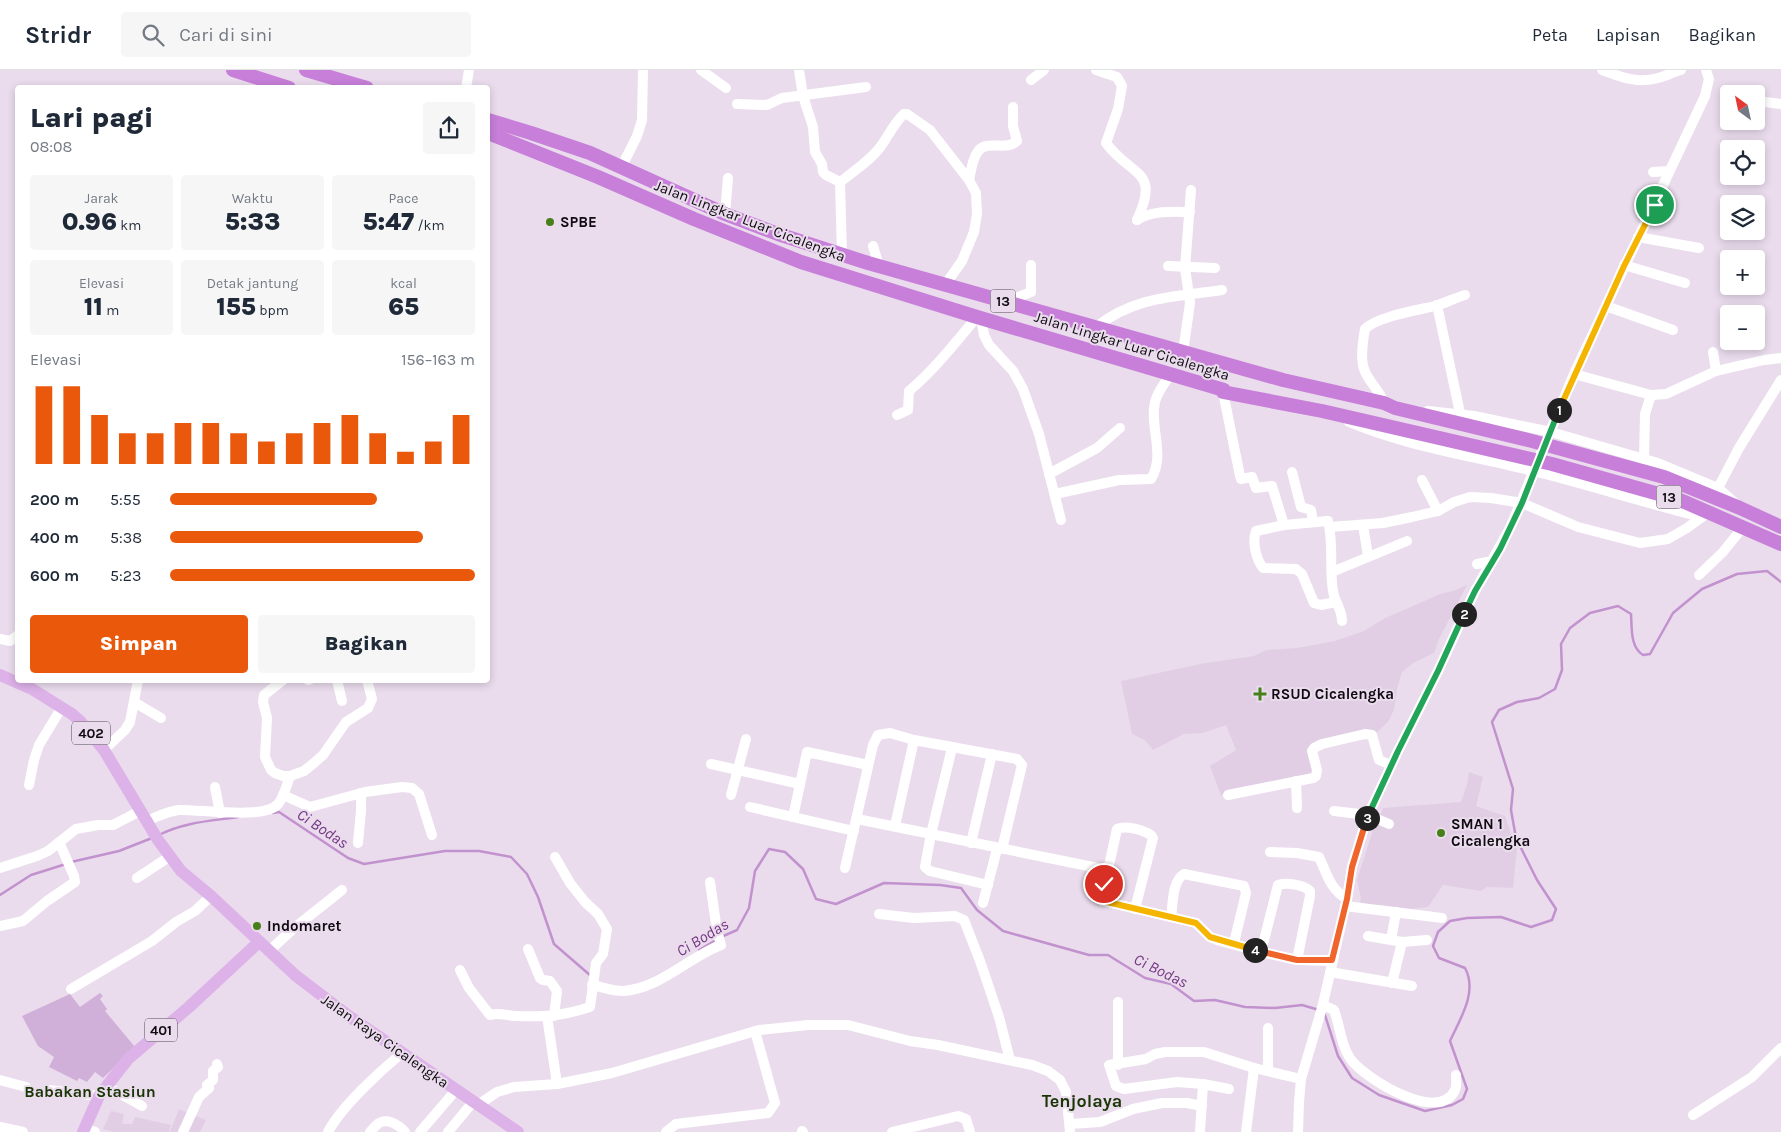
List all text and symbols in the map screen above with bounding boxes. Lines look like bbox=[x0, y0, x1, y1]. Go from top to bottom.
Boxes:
search box bbox=[121, 12, 471, 57]
text: Stridr bbox=[25, 21, 91, 49]
icon: search bbox=[139, 21, 167, 49]
text: Cari di sini bbox=[179, 24, 273, 46]
text: Peta bbox=[1532, 24, 1568, 46]
text: Lapisan bbox=[1596, 24, 1660, 46]
text: Bagikan bbox=[1688, 24, 1756, 46]
north arrow bbox=[1720, 85, 1765, 130]
map controls bbox=[1720, 85, 1765, 350]
text: Lari pagi bbox=[30, 101, 154, 134]
button: share bbox=[423, 102, 475, 154]
text: 08:08 bbox=[30, 137, 72, 156]
button: locate bbox=[1720, 140, 1765, 185]
street label: Jalan Lingkar Luar Cicalengka bbox=[652, 176, 848, 266]
pin bbox=[1634, 184, 1676, 226]
text: Jarak bbox=[84, 190, 119, 207]
text: Waktu bbox=[232, 190, 273, 207]
text: Pace bbox=[389, 190, 418, 207]
icon: arrive bbox=[1641, 191, 1669, 219]
button: layers bbox=[1720, 195, 1765, 240]
text: 0.96 bbox=[62, 207, 117, 236]
text: 5:33 bbox=[225, 207, 280, 236]
text: 5:47 bbox=[362, 207, 414, 236]
place label: SPBE bbox=[560, 213, 597, 231]
marker: SPBE bbox=[544, 216, 556, 228]
text: km bbox=[117, 217, 141, 234]
text: /km bbox=[414, 217, 445, 234]
button: + bbox=[1720, 250, 1765, 295]
text: Elevasi bbox=[79, 275, 124, 292]
text: Detak jantung bbox=[207, 275, 298, 292]
text: kcal bbox=[390, 275, 417, 292]
road number: 13 bbox=[990, 290, 1016, 312]
text: 11 bbox=[84, 292, 103, 321]
text: 155 bbox=[216, 292, 256, 321]
text: 65 bbox=[388, 292, 419, 321]
text: m bbox=[103, 302, 119, 319]
text: bpm bbox=[256, 302, 289, 319]
button: − bbox=[1720, 305, 1765, 350]
street label: Jalan Lingkar Luar Cicalengka bbox=[1032, 308, 1232, 384]
text: Elevasi bbox=[30, 350, 82, 369]
text: 156–163 m bbox=[401, 350, 475, 369]
pin: 1 bbox=[1546, 398, 1572, 422]
text: 1 bbox=[1557, 402, 1562, 419]
road number: 13 bbox=[1656, 486, 1682, 508]
text: 200 m bbox=[30, 490, 79, 509]
text: 5:55 bbox=[110, 490, 141, 509]
text: 400 m bbox=[30, 528, 79, 547]
text: 5:38 bbox=[110, 528, 142, 547]
text: 600 m bbox=[30, 566, 79, 585]
text: 5:23 bbox=[110, 566, 141, 585]
pin: 2 bbox=[1452, 602, 1476, 626]
text: 2 bbox=[1460, 606, 1469, 623]
button: Simpan bbox=[30, 615, 248, 673]
button: Bagikan bbox=[258, 615, 475, 673]
place label: RSUD Cicalengka bbox=[1271, 685, 1394, 703]
marker: RSUD Cicalengka bbox=[1253, 687, 1267, 701]
road number: 402 bbox=[72, 721, 110, 744]
water label: Ci Bodas bbox=[294, 804, 352, 853]
pin: 3 bbox=[1354, 806, 1380, 830]
text: 3 bbox=[1363, 810, 1372, 827]
place label: SMAN 1 Cicalengka bbox=[1451, 815, 1530, 850]
marker: SMAN 1 Cicalengka bbox=[1435, 827, 1447, 839]
pin bbox=[1083, 863, 1125, 905]
icon: check bbox=[1090, 870, 1118, 898]
water label: Ci Bodas bbox=[673, 914, 732, 960]
place label: Indomaret bbox=[267, 917, 341, 935]
marker: Indomaret bbox=[251, 920, 263, 932]
pin: 4 bbox=[1242, 938, 1268, 962]
text: 4 bbox=[1251, 942, 1260, 959]
water label: Ci Bodas bbox=[1131, 949, 1191, 992]
street label: Jalan Raya Cicalengka bbox=[318, 990, 452, 1092]
road number: 401 bbox=[145, 1018, 177, 1042]
district label: Babakan Stasiun bbox=[24, 1082, 156, 1101]
district label: Tenjolaya bbox=[1042, 1090, 1122, 1112]

